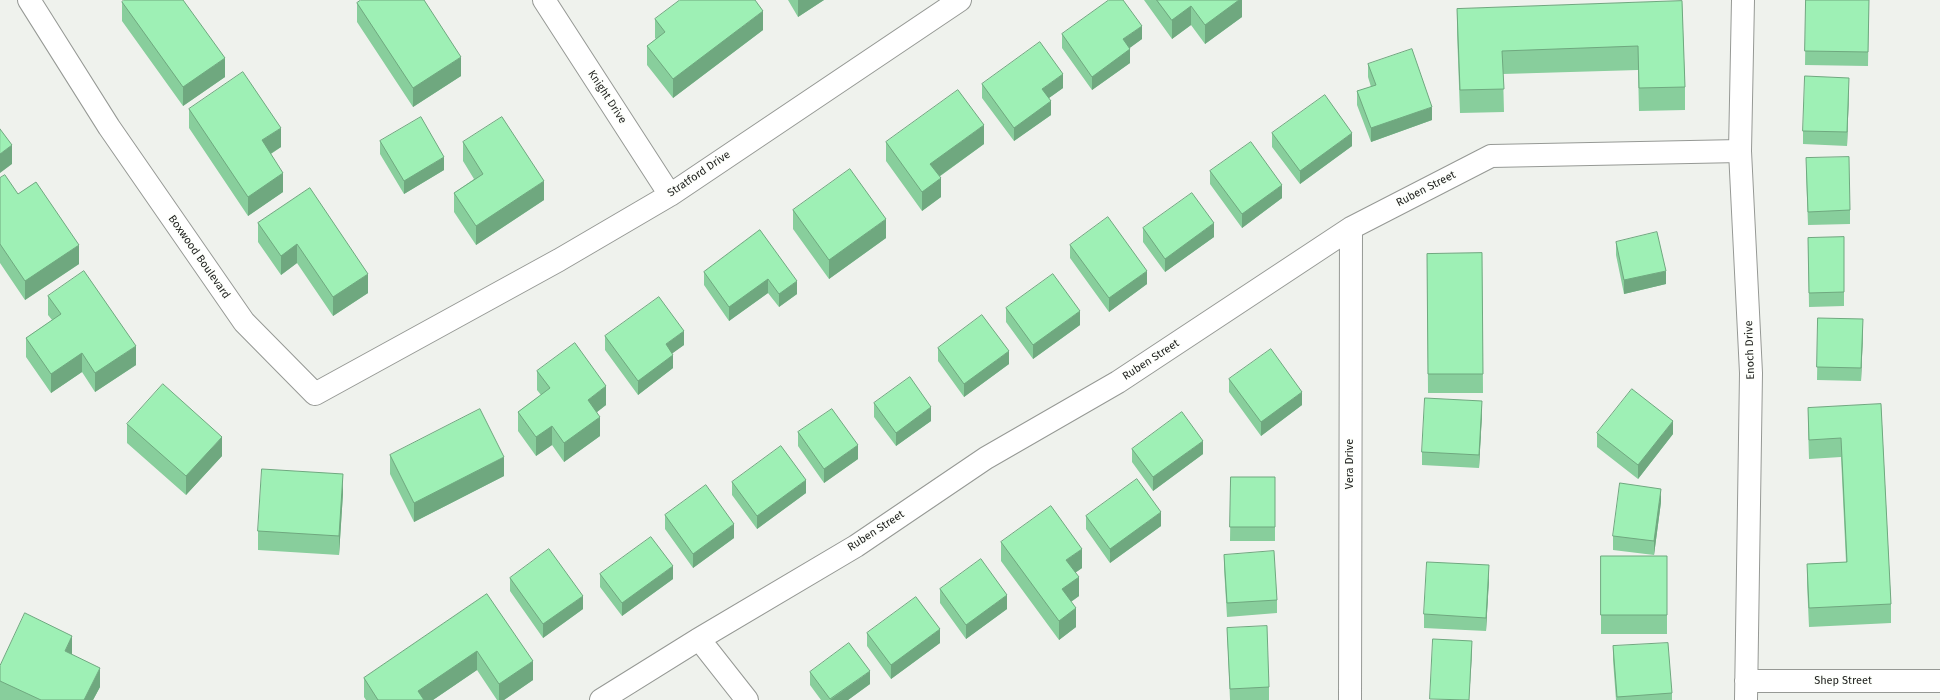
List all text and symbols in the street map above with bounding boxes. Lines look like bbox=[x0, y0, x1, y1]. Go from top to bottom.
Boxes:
street label: Knight Drive bbox=[585, 68, 629, 126]
street label: Stratford Drive bbox=[665, 148, 733, 200]
street label: Ruben Street bbox=[1394, 168, 1458, 210]
street label: Boxwood Boulevard bbox=[165, 213, 233, 301]
street label: Enoch Drive bbox=[1742, 320, 1758, 380]
street label: Ruben Street bbox=[1120, 337, 1182, 383]
street label: Vera Drive bbox=[1343, 439, 1357, 489]
street label: Ruben Street bbox=[845, 508, 907, 554]
street label: Shep Street bbox=[1814, 674, 1872, 688]

